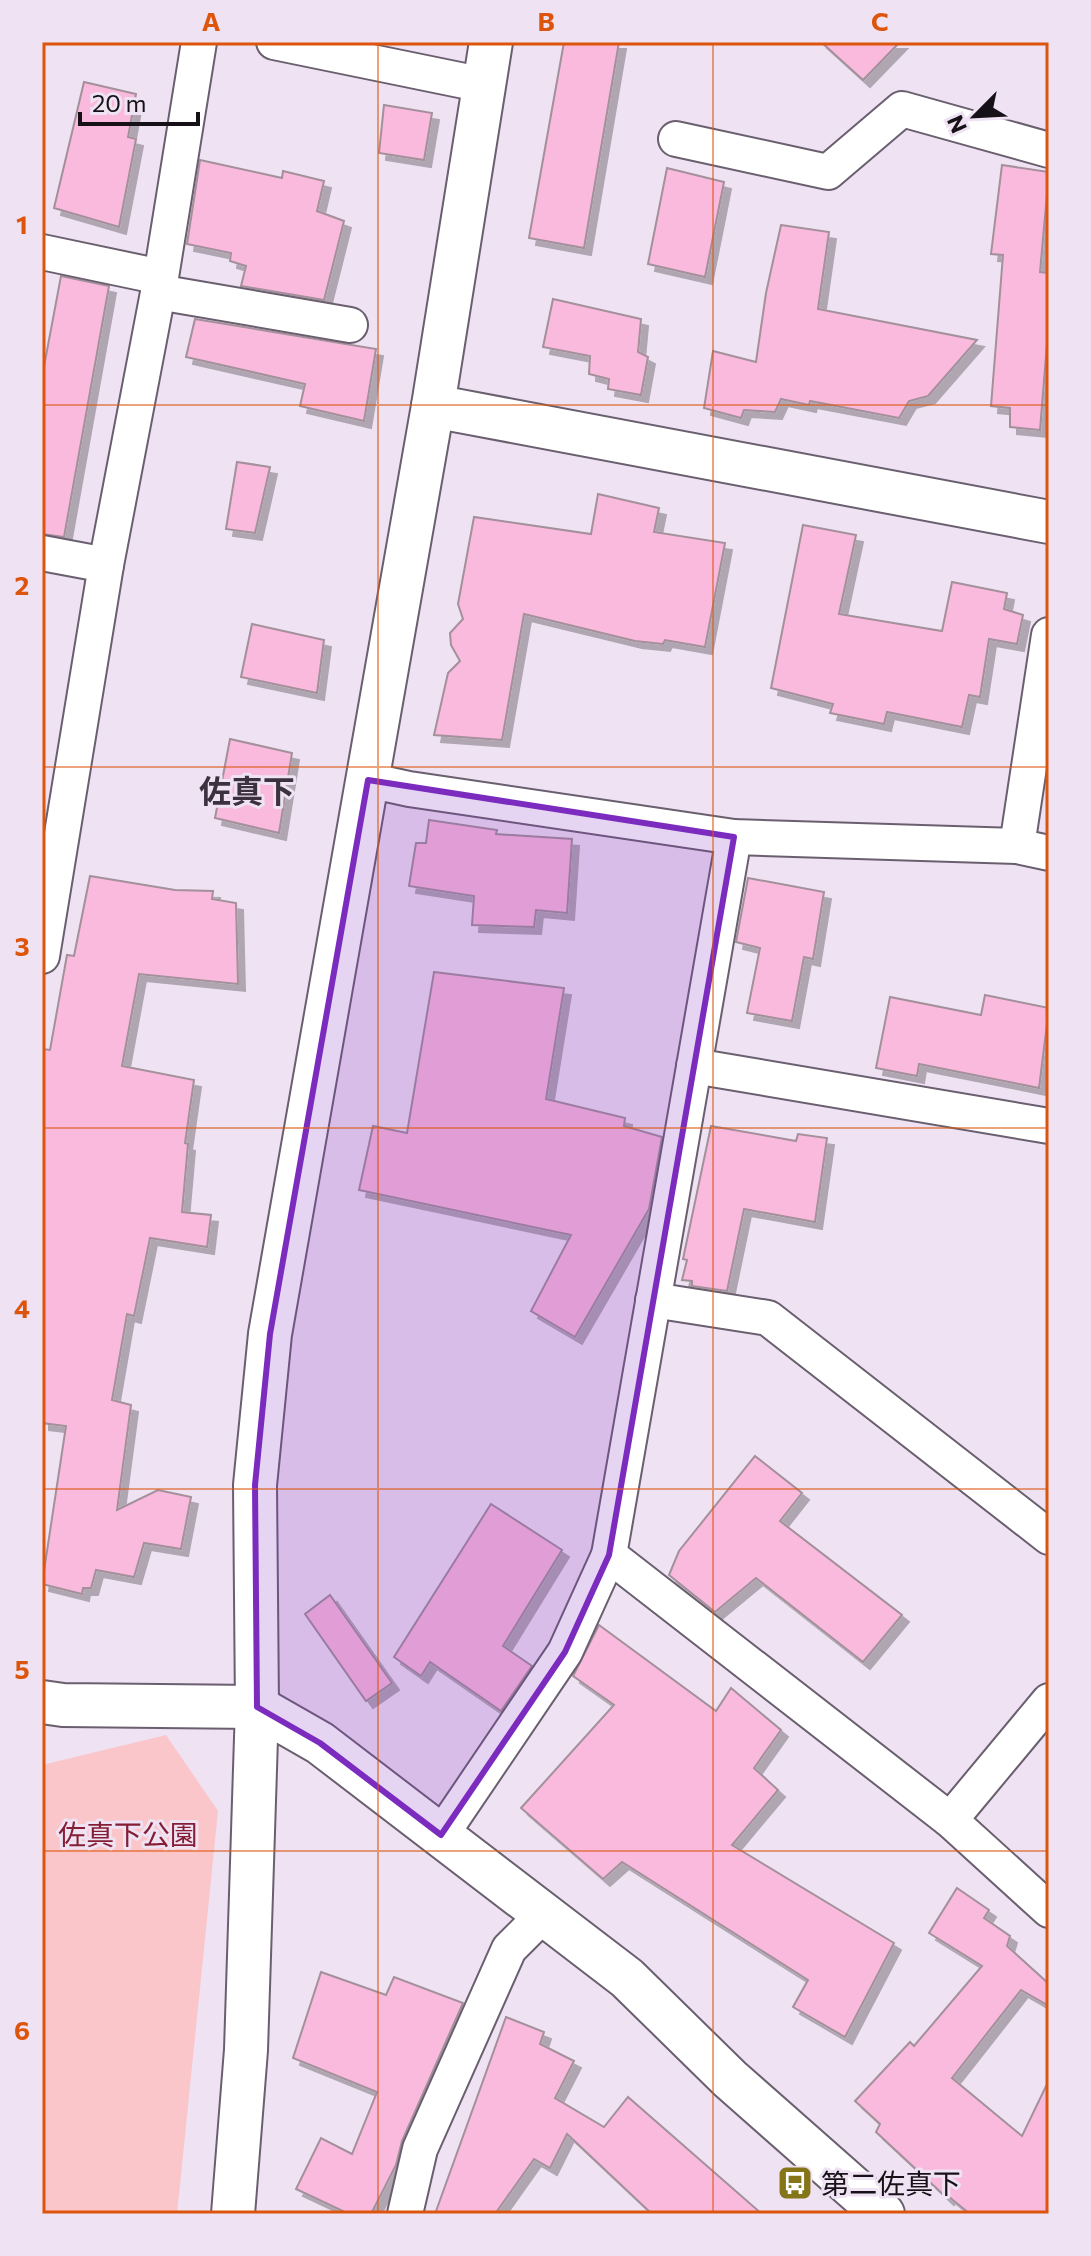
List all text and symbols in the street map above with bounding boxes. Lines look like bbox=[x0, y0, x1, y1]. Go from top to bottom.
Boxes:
text: A bbox=[202, 5, 221, 36]
text: B bbox=[537, 5, 555, 36]
text: C bbox=[871, 5, 889, 36]
scale bar bbox=[80, 76, 198, 126]
north arrow bbox=[935, 76, 1015, 156]
text: 20 m bbox=[92, 88, 146, 117]
text: N bbox=[941, 111, 972, 137]
text: 1 bbox=[16, 208, 28, 239]
text: 2 bbox=[15, 569, 29, 600]
district label: 佐真下 bbox=[199, 770, 295, 810]
text: 3 bbox=[14, 930, 30, 961]
text: 4 bbox=[14, 1292, 30, 1323]
text: 5 bbox=[14, 1653, 30, 1684]
park label: 佐真下公園 bbox=[58, 1817, 198, 1851]
text: 6 bbox=[14, 2014, 30, 2045]
bus stop icon: 第二佐真下 bbox=[776, 2164, 814, 2202]
place label: 第二佐真下 bbox=[821, 2166, 961, 2200]

